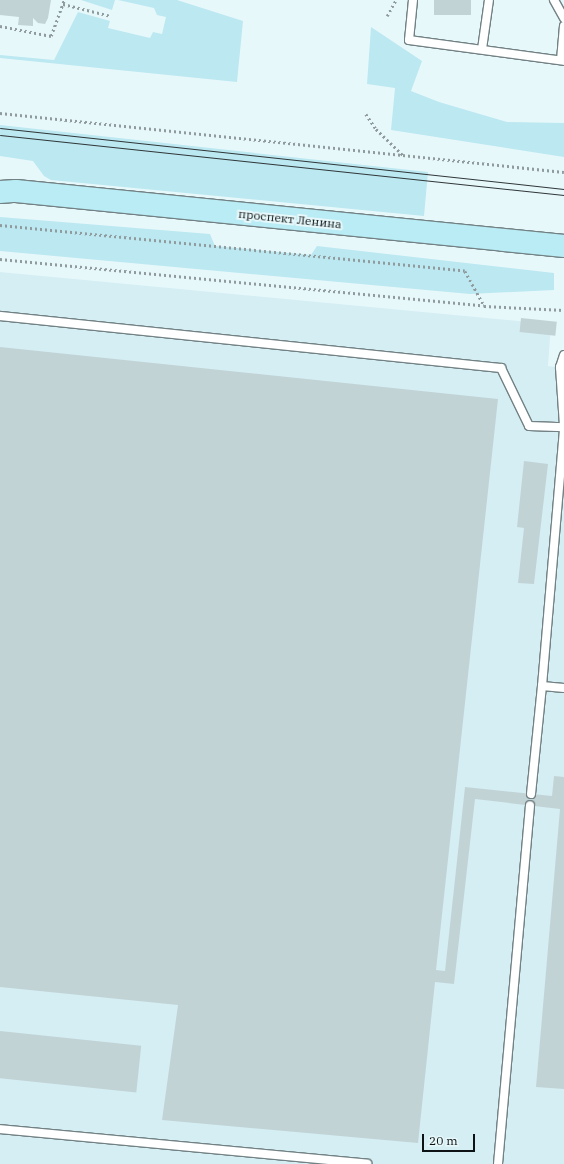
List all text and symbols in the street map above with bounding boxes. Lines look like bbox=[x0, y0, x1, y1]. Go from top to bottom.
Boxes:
street label: проспект Ленина bbox=[238, 206, 342, 232]
scale bar bbox=[424, 1126, 477, 1152]
text: 20 m bbox=[429, 1133, 458, 1148]

